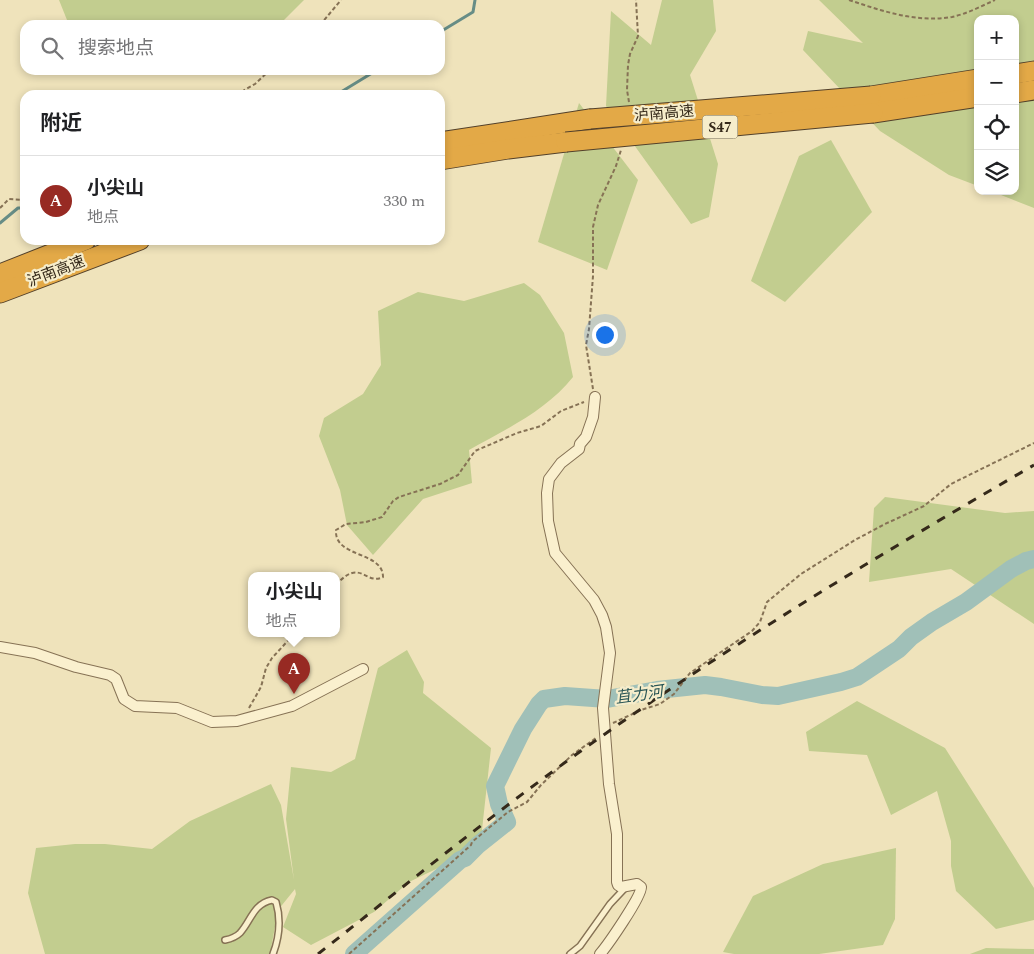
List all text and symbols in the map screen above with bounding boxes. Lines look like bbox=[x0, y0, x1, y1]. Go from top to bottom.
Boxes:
map controls bbox=[974, 15, 1019, 195]
button: + bbox=[974, 15, 1019, 60]
search box bbox=[20, 20, 445, 75]
icon: search bbox=[38, 34, 66, 62]
text: 搜索地点 bbox=[78, 34, 154, 63]
button: − bbox=[974, 60, 1019, 105]
street label: 泸南高速 bbox=[633, 99, 695, 128]
button: locate bbox=[974, 105, 1019, 150]
text: 附近 bbox=[40, 108, 82, 140]
road number: S47 bbox=[702, 115, 738, 138]
button: layers bbox=[974, 150, 1019, 195]
text: 小尖山 bbox=[87, 174, 144, 203]
text: A bbox=[50, 189, 62, 213]
text: 330 m bbox=[383, 189, 425, 213]
text: 地点 bbox=[87, 205, 119, 229]
street label: 泸南高速 bbox=[24, 250, 88, 293]
your location bbox=[592, 322, 618, 348]
popup bbox=[248, 572, 340, 637]
text: 小尖山 bbox=[265, 578, 323, 607]
text: 地点 bbox=[265, 609, 298, 633]
pin: A bbox=[278, 653, 310, 694]
water label: 苴力河 bbox=[614, 679, 668, 710]

